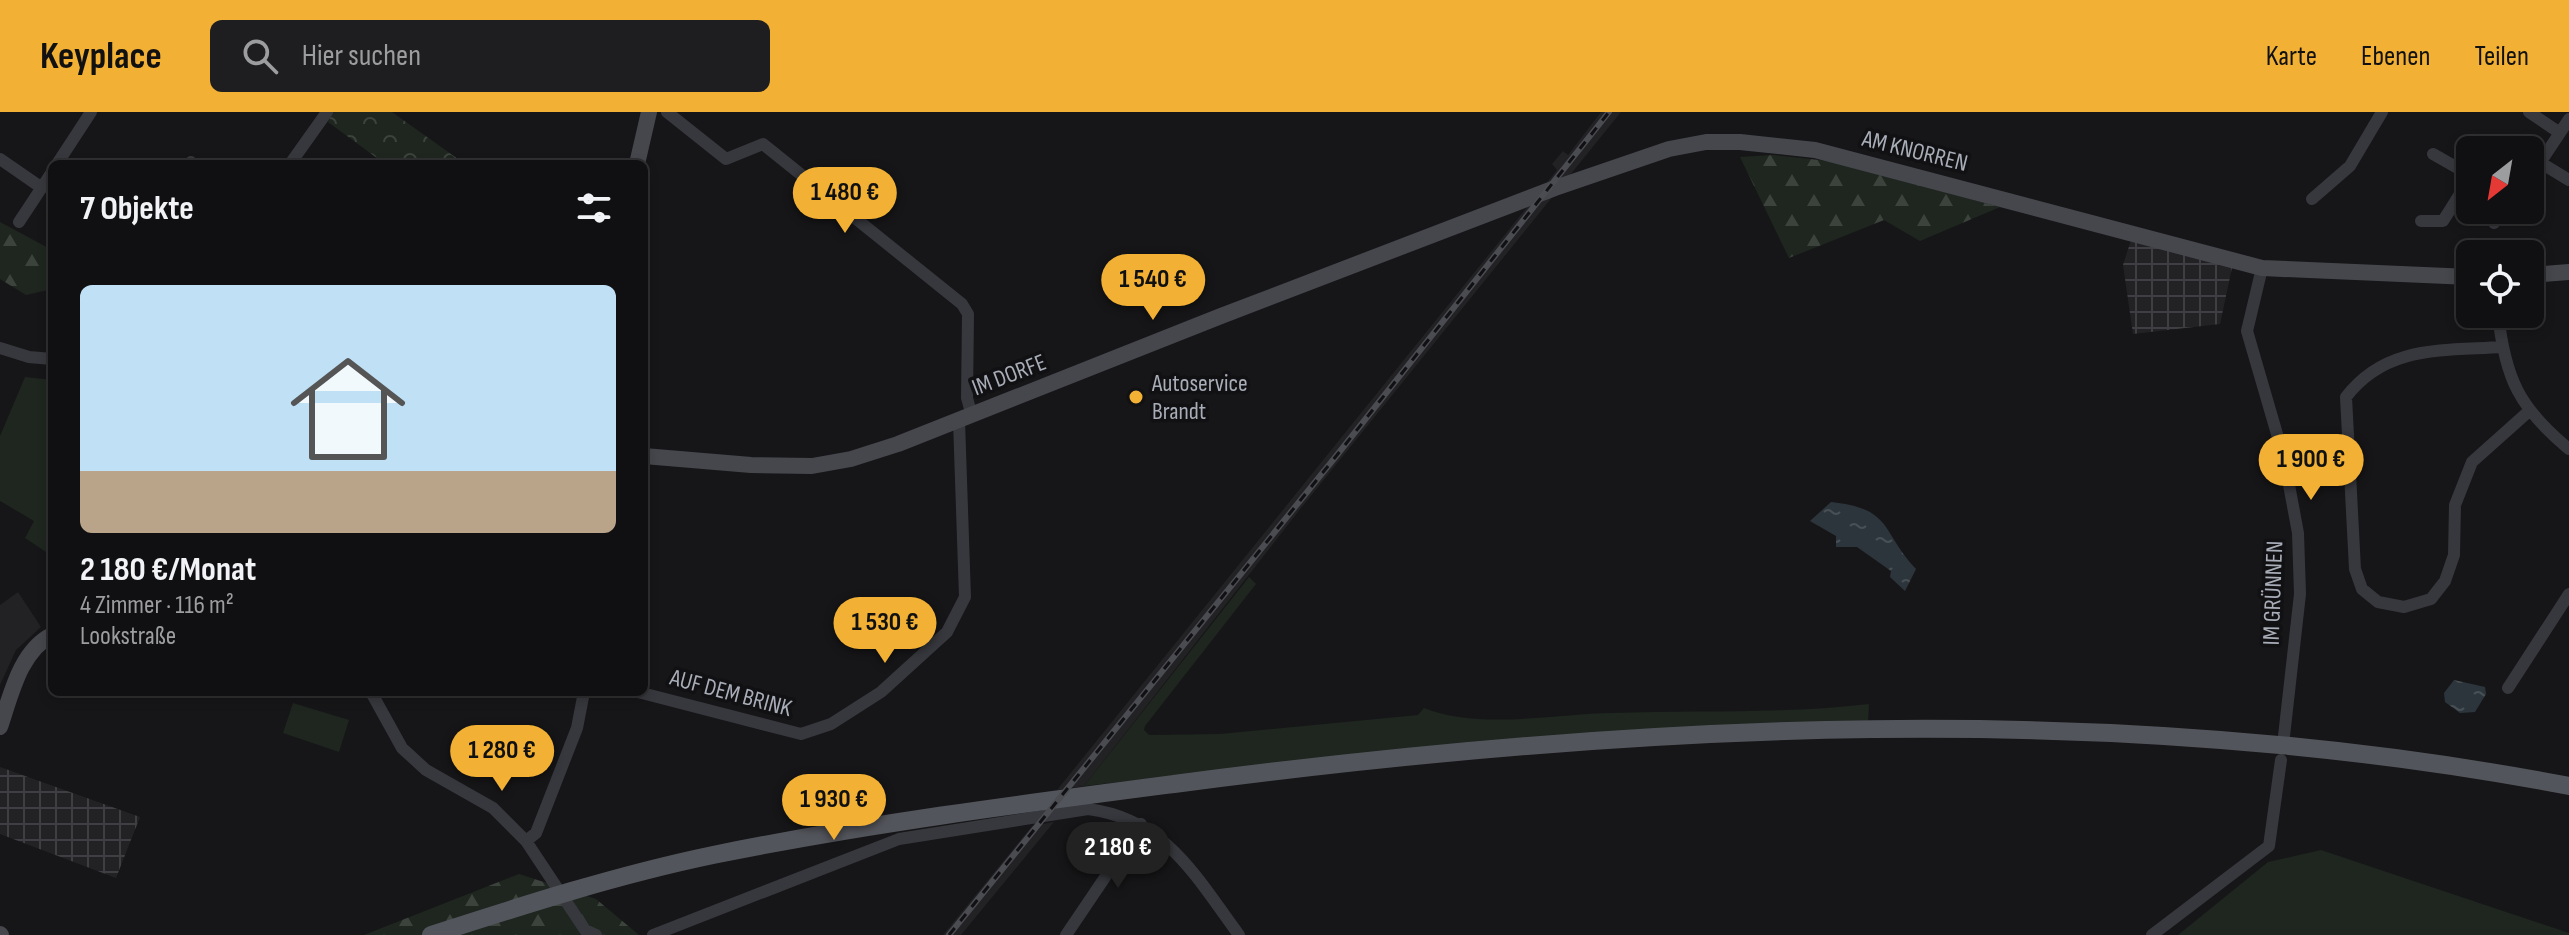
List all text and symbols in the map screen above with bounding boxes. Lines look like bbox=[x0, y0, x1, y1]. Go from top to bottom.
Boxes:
search box bbox=[210, 20, 770, 92]
text: Keyplace bbox=[40, 34, 162, 79]
icon: search bbox=[238, 34, 282, 78]
text: Hier suchen bbox=[302, 38, 421, 74]
text: Karte bbox=[2266, 40, 2317, 73]
text: Ebenen bbox=[2361, 40, 2431, 73]
text: Teilen bbox=[2475, 40, 2529, 73]
street label: AM KNORREN bbox=[1858, 124, 1971, 178]
north arrow bbox=[2456, 136, 2544, 224]
map controls bbox=[2456, 136, 2544, 328]
pin: 1 480 € bbox=[771, 167, 919, 235]
text: 1 480 € bbox=[811, 177, 879, 208]
icon: filters bbox=[572, 186, 616, 230]
text: 7 Objekte bbox=[80, 188, 194, 229]
button: locate bbox=[2456, 240, 2544, 328]
pin: 1 540 € bbox=[1079, 254, 1227, 322]
text: 1 540 € bbox=[1119, 264, 1187, 295]
icon: home bbox=[276, 337, 420, 481]
street label: IM DORFE bbox=[968, 348, 1050, 402]
place label: Autoservice Brandt bbox=[1151, 369, 1248, 426]
marker: Autoservice Brandt bbox=[1127, 388, 1145, 406]
pin: 1 900 € bbox=[2237, 434, 2385, 502]
text: 1 900 € bbox=[2277, 444, 2345, 475]
street label: IM GRÜNNEN bbox=[2257, 540, 2289, 646]
text: 2 180 €/Monat bbox=[80, 549, 256, 590]
text: 4 Zimmer · 116 m² bbox=[80, 590, 234, 621]
pin: 1 530 € bbox=[811, 597, 959, 665]
text: 1 530 € bbox=[851, 607, 919, 638]
text: Lookstraße bbox=[80, 621, 176, 652]
street label: AUF DEM BRINK bbox=[666, 663, 795, 723]
pin: 1 280 € bbox=[428, 725, 576, 793]
text: 1 280 € bbox=[468, 735, 536, 766]
pin: 1 930 € bbox=[760, 774, 908, 842]
text: 1 930 € bbox=[800, 784, 868, 815]
pin: 2 180 € bbox=[1044, 822, 1192, 890]
text: 2 180 € bbox=[1084, 832, 1152, 863]

